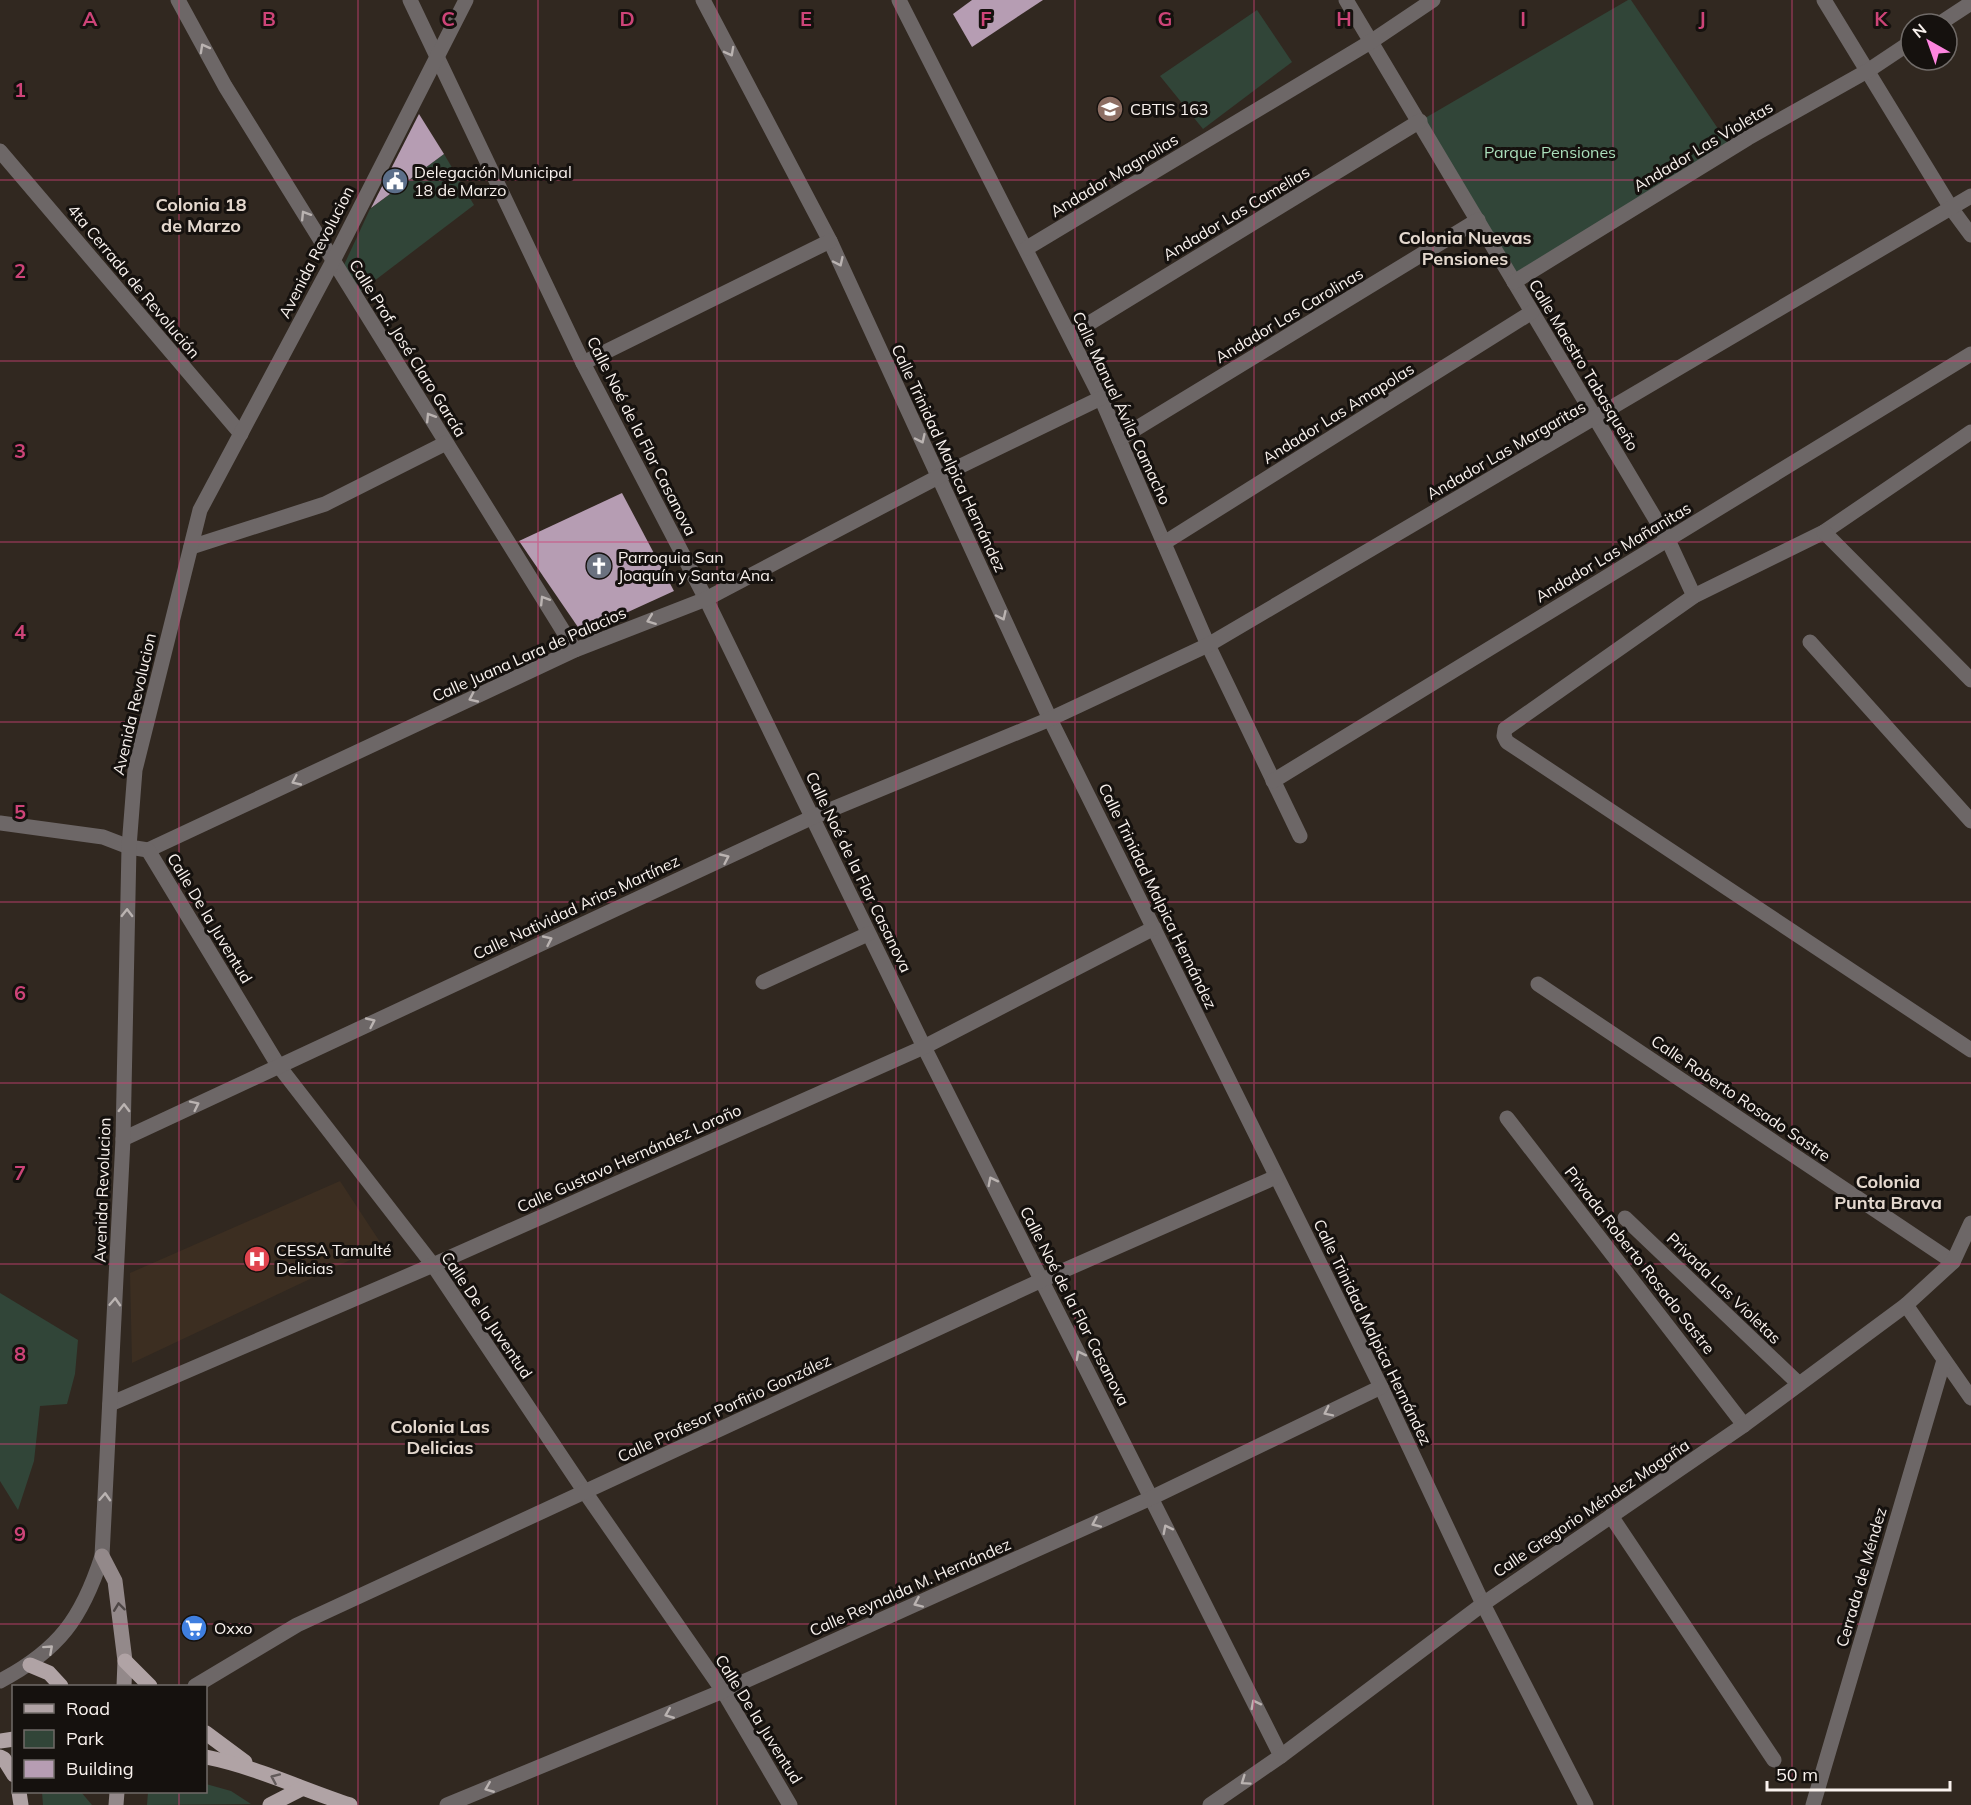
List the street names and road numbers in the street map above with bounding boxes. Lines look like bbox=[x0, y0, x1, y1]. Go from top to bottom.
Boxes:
street label: Andador Las Violetas bbox=[1630, 96, 1776, 196]
street label: Andador Magnolias bbox=[1046, 129, 1182, 221]
street label: Andador Las Camelias bbox=[1159, 161, 1313, 265]
street label: Avenida Revolucion bbox=[274, 183, 358, 321]
street label: 4ta Cerrada de Revolución bbox=[64, 200, 204, 362]
street label: Calle Prof. José Claro García bbox=[345, 256, 471, 440]
street label: Andador Las Carolinas bbox=[1211, 263, 1367, 367]
street label: Calle Maestro Tabasqueño bbox=[1525, 276, 1643, 454]
street label: Calle Manuel Ávila Camacho bbox=[1068, 308, 1176, 508]
street label: Calle Noé de la Flor Casanova bbox=[583, 333, 701, 539]
street label: Calle Trinidad Malpica Hernández bbox=[887, 341, 1011, 575]
street label: Andador Las Amapolas bbox=[1259, 358, 1418, 468]
street label: Andador Las Margaritas bbox=[1423, 396, 1589, 504]
street label: Andador Las Mañanitas bbox=[1532, 498, 1695, 606]
street label: Calle Juana Lara de Palacios bbox=[429, 602, 629, 706]
street label: Avenida Revolucion bbox=[108, 631, 160, 777]
street label: Calle Noé de la Flor Casanova bbox=[802, 768, 916, 976]
street label: Calle Trinidad Malpica Hernández bbox=[1094, 780, 1222, 1012]
street label: Calle De la Juventud bbox=[163, 849, 257, 987]
street label: Calle Natividad Arias Martínez bbox=[470, 850, 682, 964]
street label: Calle Roberto Rosado Sastre bbox=[1647, 1030, 1835, 1166]
street label: Calle Gustavo Hernández Loroño bbox=[514, 1099, 744, 1217]
street label: Avenida Revolucion bbox=[89, 1117, 115, 1263]
street label: Privada Roberto Rosado Sastre bbox=[1561, 1162, 1719, 1358]
street label: Calle Noé de la Flor Casanova bbox=[1016, 1203, 1134, 1409]
street label: Calle Trinidad Malpica Hernández bbox=[1309, 1216, 1437, 1448]
street label: Privada Las Violetas bbox=[1663, 1228, 1785, 1348]
street label: Calle De la Juventud bbox=[437, 1248, 537, 1382]
street label: Calle Profesor Porfirio González bbox=[614, 1350, 834, 1466]
street label: Calle Gregorio Méndez Magaña bbox=[1489, 1435, 1693, 1581]
street label: Cerrada de Méndez bbox=[1831, 1505, 1891, 1649]
street label: Calle Reynalda M. Hernández bbox=[806, 1533, 1014, 1641]
street label: Calle De la Juventud bbox=[711, 1651, 807, 1787]

